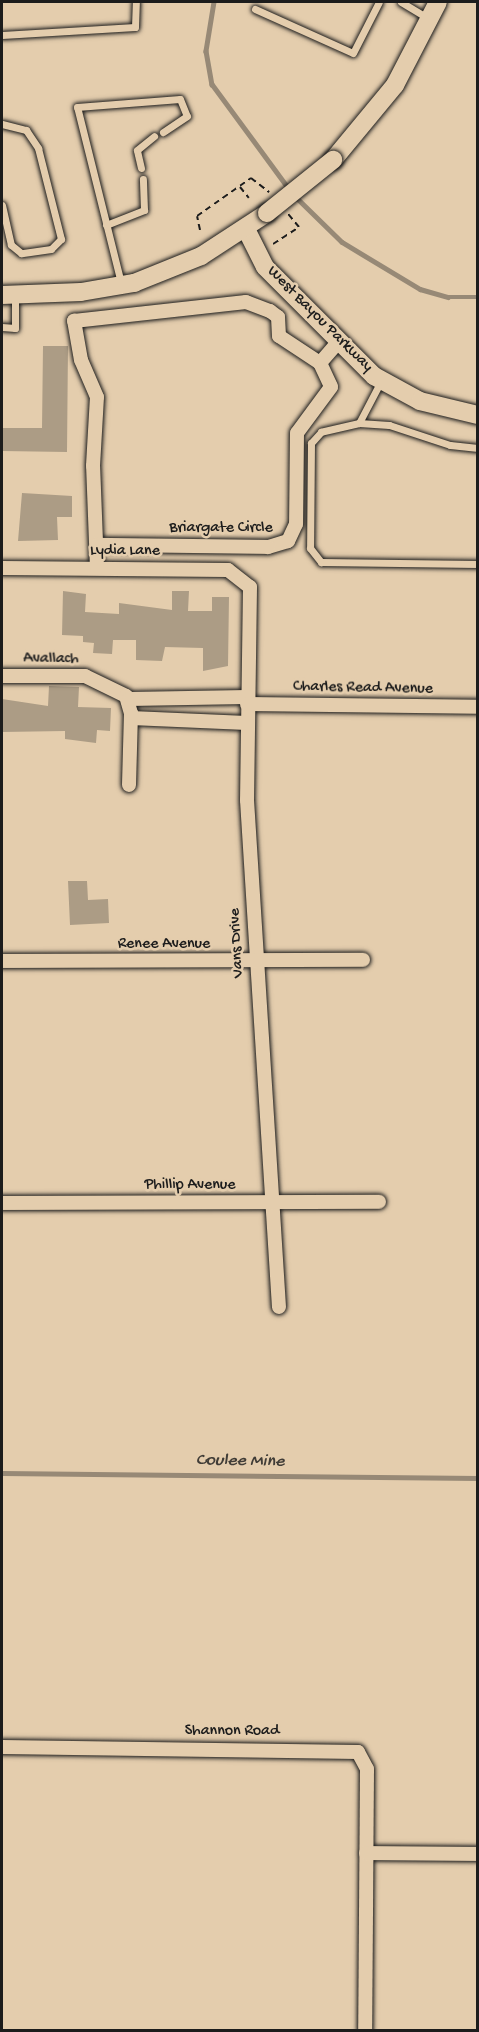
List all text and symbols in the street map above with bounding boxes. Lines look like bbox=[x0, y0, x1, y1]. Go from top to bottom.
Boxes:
street label: West Bayou Parkway bbox=[262, 263, 376, 377]
street label: Briargate Circle bbox=[169, 519, 273, 539]
street label: Lydia Lane bbox=[90, 542, 160, 562]
street label: Avallach bbox=[23, 650, 79, 670]
street label: Charles Read Avenue bbox=[293, 678, 433, 700]
street label: Vans Drive bbox=[227, 908, 249, 978]
street label: Renee Avenue bbox=[118, 935, 210, 955]
street label: Phillip Avenue bbox=[144, 1176, 236, 1196]
water label: Coulee Mine bbox=[196, 1450, 284, 1474]
street label: Shannon Road bbox=[185, 1722, 279, 1742]

